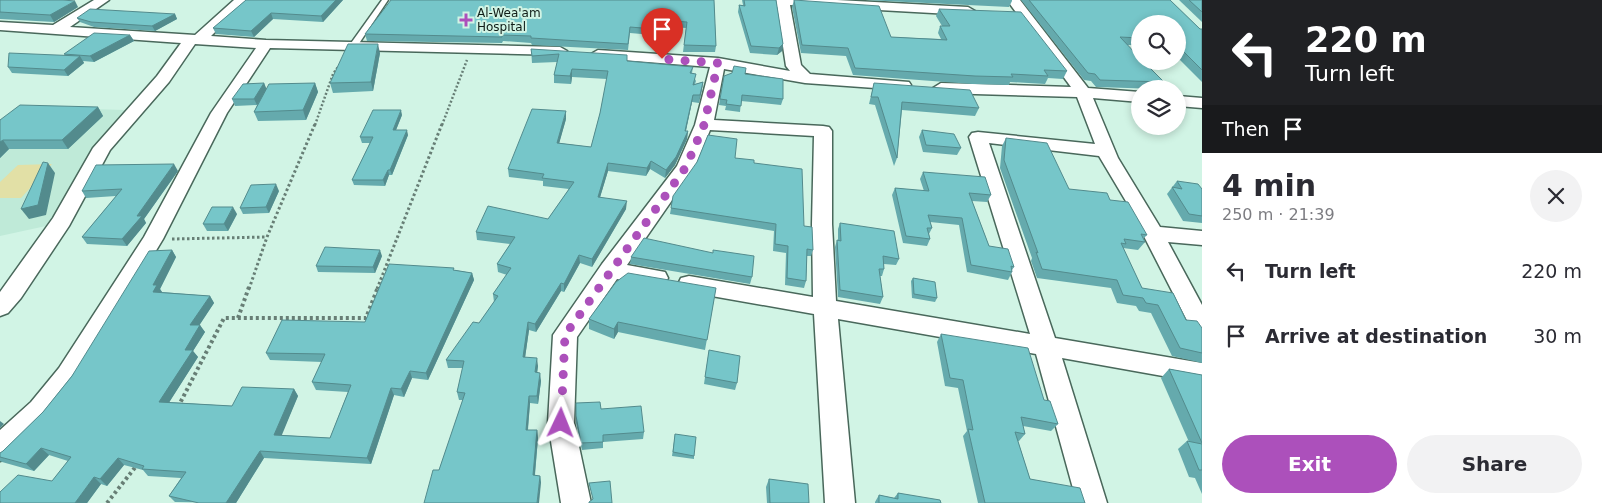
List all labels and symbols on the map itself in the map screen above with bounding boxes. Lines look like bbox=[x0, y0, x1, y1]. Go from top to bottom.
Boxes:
place label: Al-Wea'am Hospital bbox=[477, 6, 541, 34]
pin bbox=[641, 8, 683, 59]
marker: Al-Wea'am Hospital bbox=[459, 13, 473, 27]
position arrow bbox=[534, 396, 586, 448]

